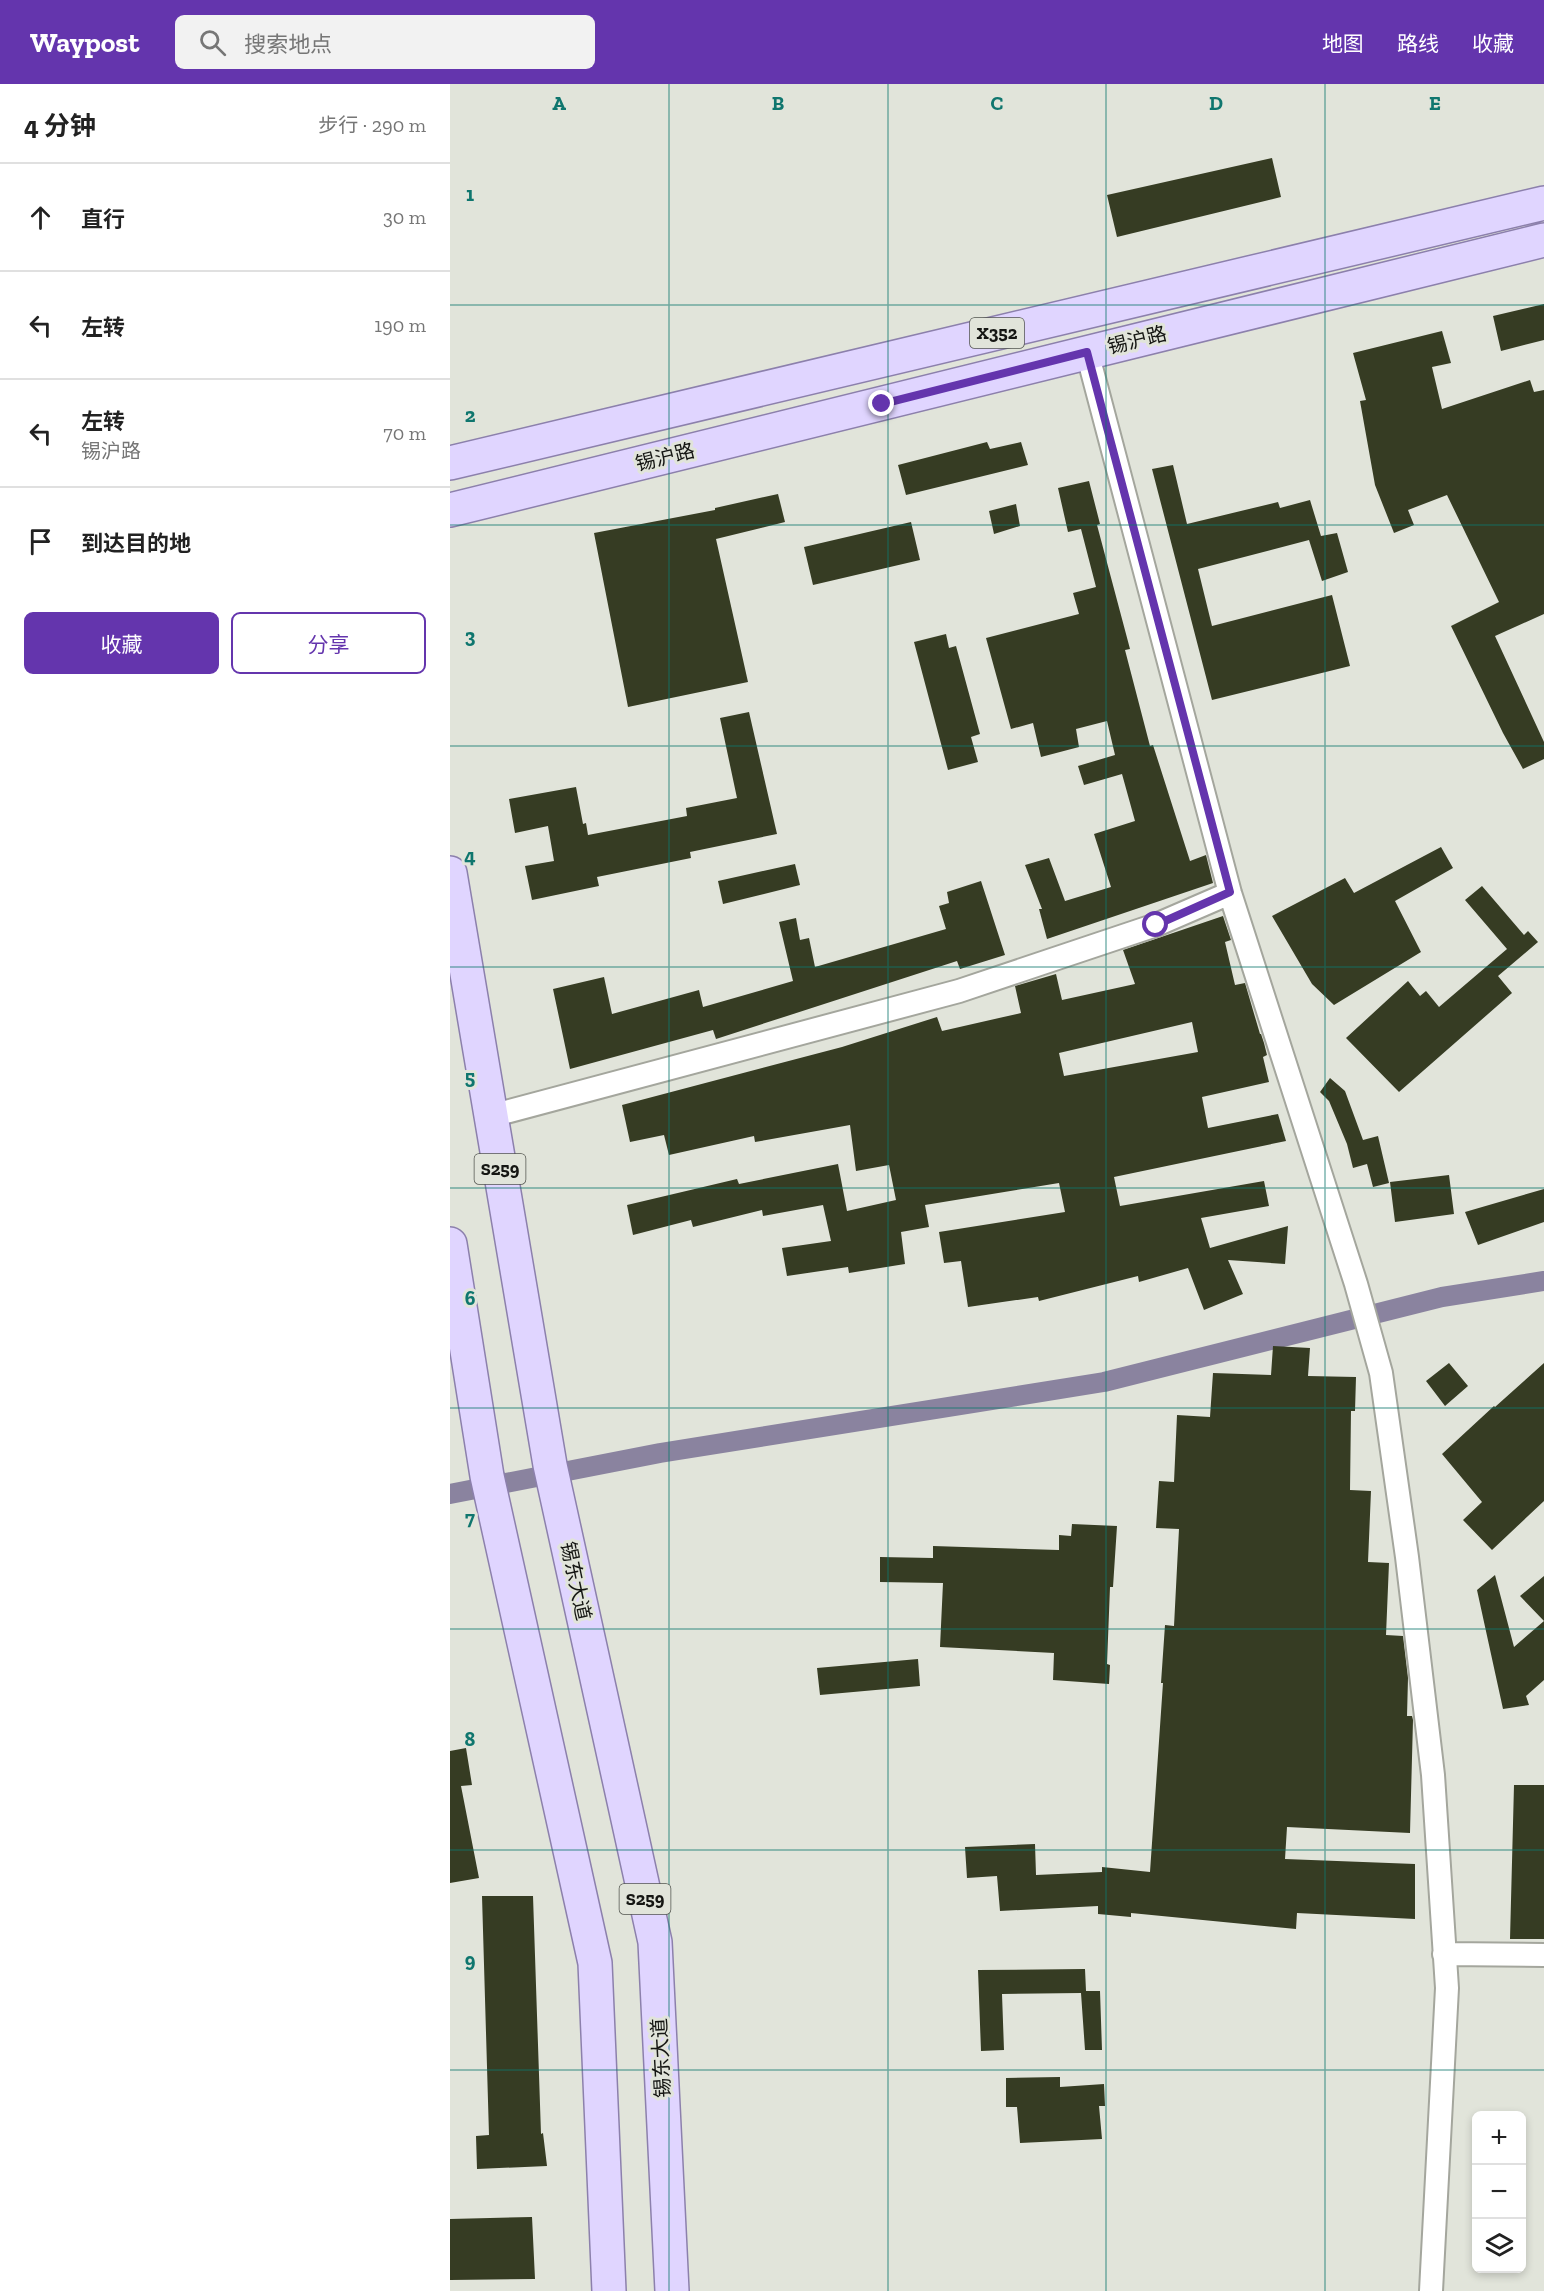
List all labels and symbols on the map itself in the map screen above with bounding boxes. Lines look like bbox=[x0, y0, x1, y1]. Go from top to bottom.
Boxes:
text: A bbox=[552, 91, 566, 115]
text: B bbox=[772, 91, 784, 115]
text: C bbox=[991, 91, 1004, 115]
text: D bbox=[1209, 91, 1223, 115]
text: E bbox=[1429, 91, 1441, 115]
text: 1 bbox=[466, 182, 474, 206]
road number: X352 bbox=[970, 318, 1024, 348]
street label: 锡沪路 bbox=[1105, 321, 1169, 359]
route end bbox=[868, 390, 894, 416]
text: 2 bbox=[465, 403, 476, 427]
street label: 锡沪路 bbox=[633, 438, 697, 476]
text: 3 bbox=[465, 624, 476, 648]
text: 4 bbox=[464, 844, 476, 868]
route start bbox=[1142, 911, 1168, 937]
text: 5 bbox=[465, 1065, 475, 1089]
road number: S259 bbox=[475, 1154, 526, 1184]
text: 6 bbox=[465, 1286, 476, 1310]
text: 7 bbox=[465, 1506, 475, 1530]
street label: 锡东大道 bbox=[556, 1539, 596, 1623]
text: 8 bbox=[465, 1727, 476, 1751]
road number: S259 bbox=[620, 1884, 670, 1914]
text: 9 bbox=[465, 1948, 476, 1972]
street label: 锡东大道 bbox=[647, 2017, 675, 2099]

